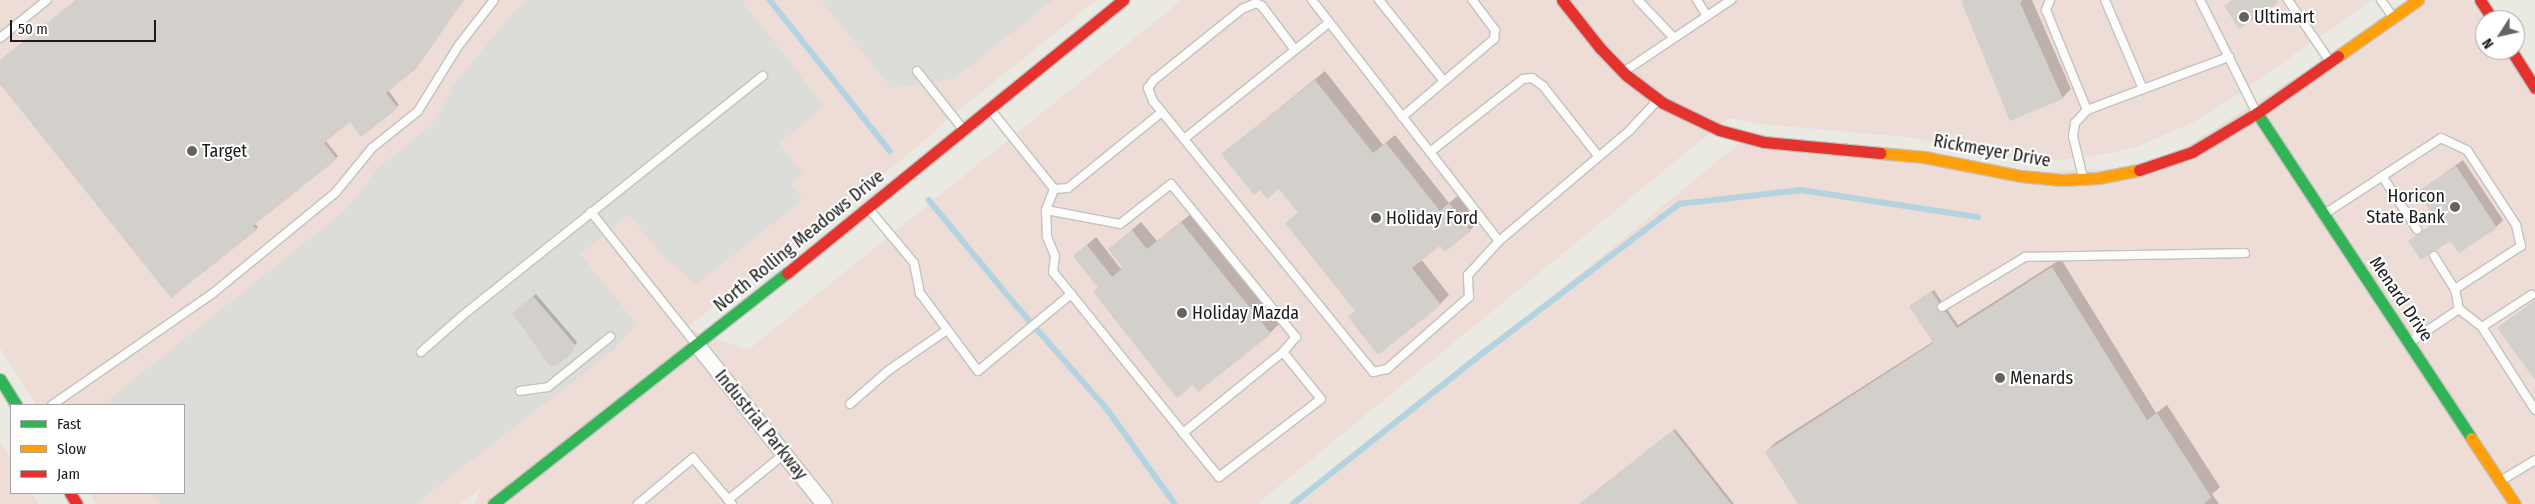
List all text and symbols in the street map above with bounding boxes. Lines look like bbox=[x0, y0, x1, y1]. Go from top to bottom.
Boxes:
place label: Ultimart bbox=[2254, 6, 2315, 28]
scale bar bbox=[12, 10, 159, 42]
north arrow bbox=[2475, 10, 2525, 60]
marker: Ultimart bbox=[2238, 11, 2250, 23]
text: 50 m bbox=[18, 20, 48, 38]
text: N bbox=[2479, 35, 2497, 52]
street label: Rickmeyer Drive bbox=[1932, 130, 2052, 172]
place label: Target bbox=[202, 140, 247, 162]
marker: Target bbox=[186, 145, 198, 157]
street label: North Rolling Meadows Drive bbox=[710, 166, 888, 316]
place label: Horicon State Bank bbox=[2366, 186, 2445, 228]
marker: Horicon State Bank bbox=[2449, 201, 2461, 213]
place label: Holiday Ford bbox=[1386, 207, 1478, 229]
marker: Holiday Ford bbox=[1370, 212, 1382, 224]
street label: Menard Drive bbox=[2365, 252, 2437, 346]
place label: Holiday Mazda bbox=[1192, 302, 1299, 324]
marker: Holiday Mazda bbox=[1176, 307, 1188, 319]
street label: Industrial Parkway bbox=[710, 366, 812, 484]
place label: Menards bbox=[2010, 367, 2073, 389]
marker: Menards bbox=[1994, 372, 2006, 384]
legend bbox=[10, 404, 185, 494]
text: Fast bbox=[57, 415, 81, 433]
text: Slow bbox=[57, 440, 86, 458]
text: Jam bbox=[57, 465, 80, 483]

